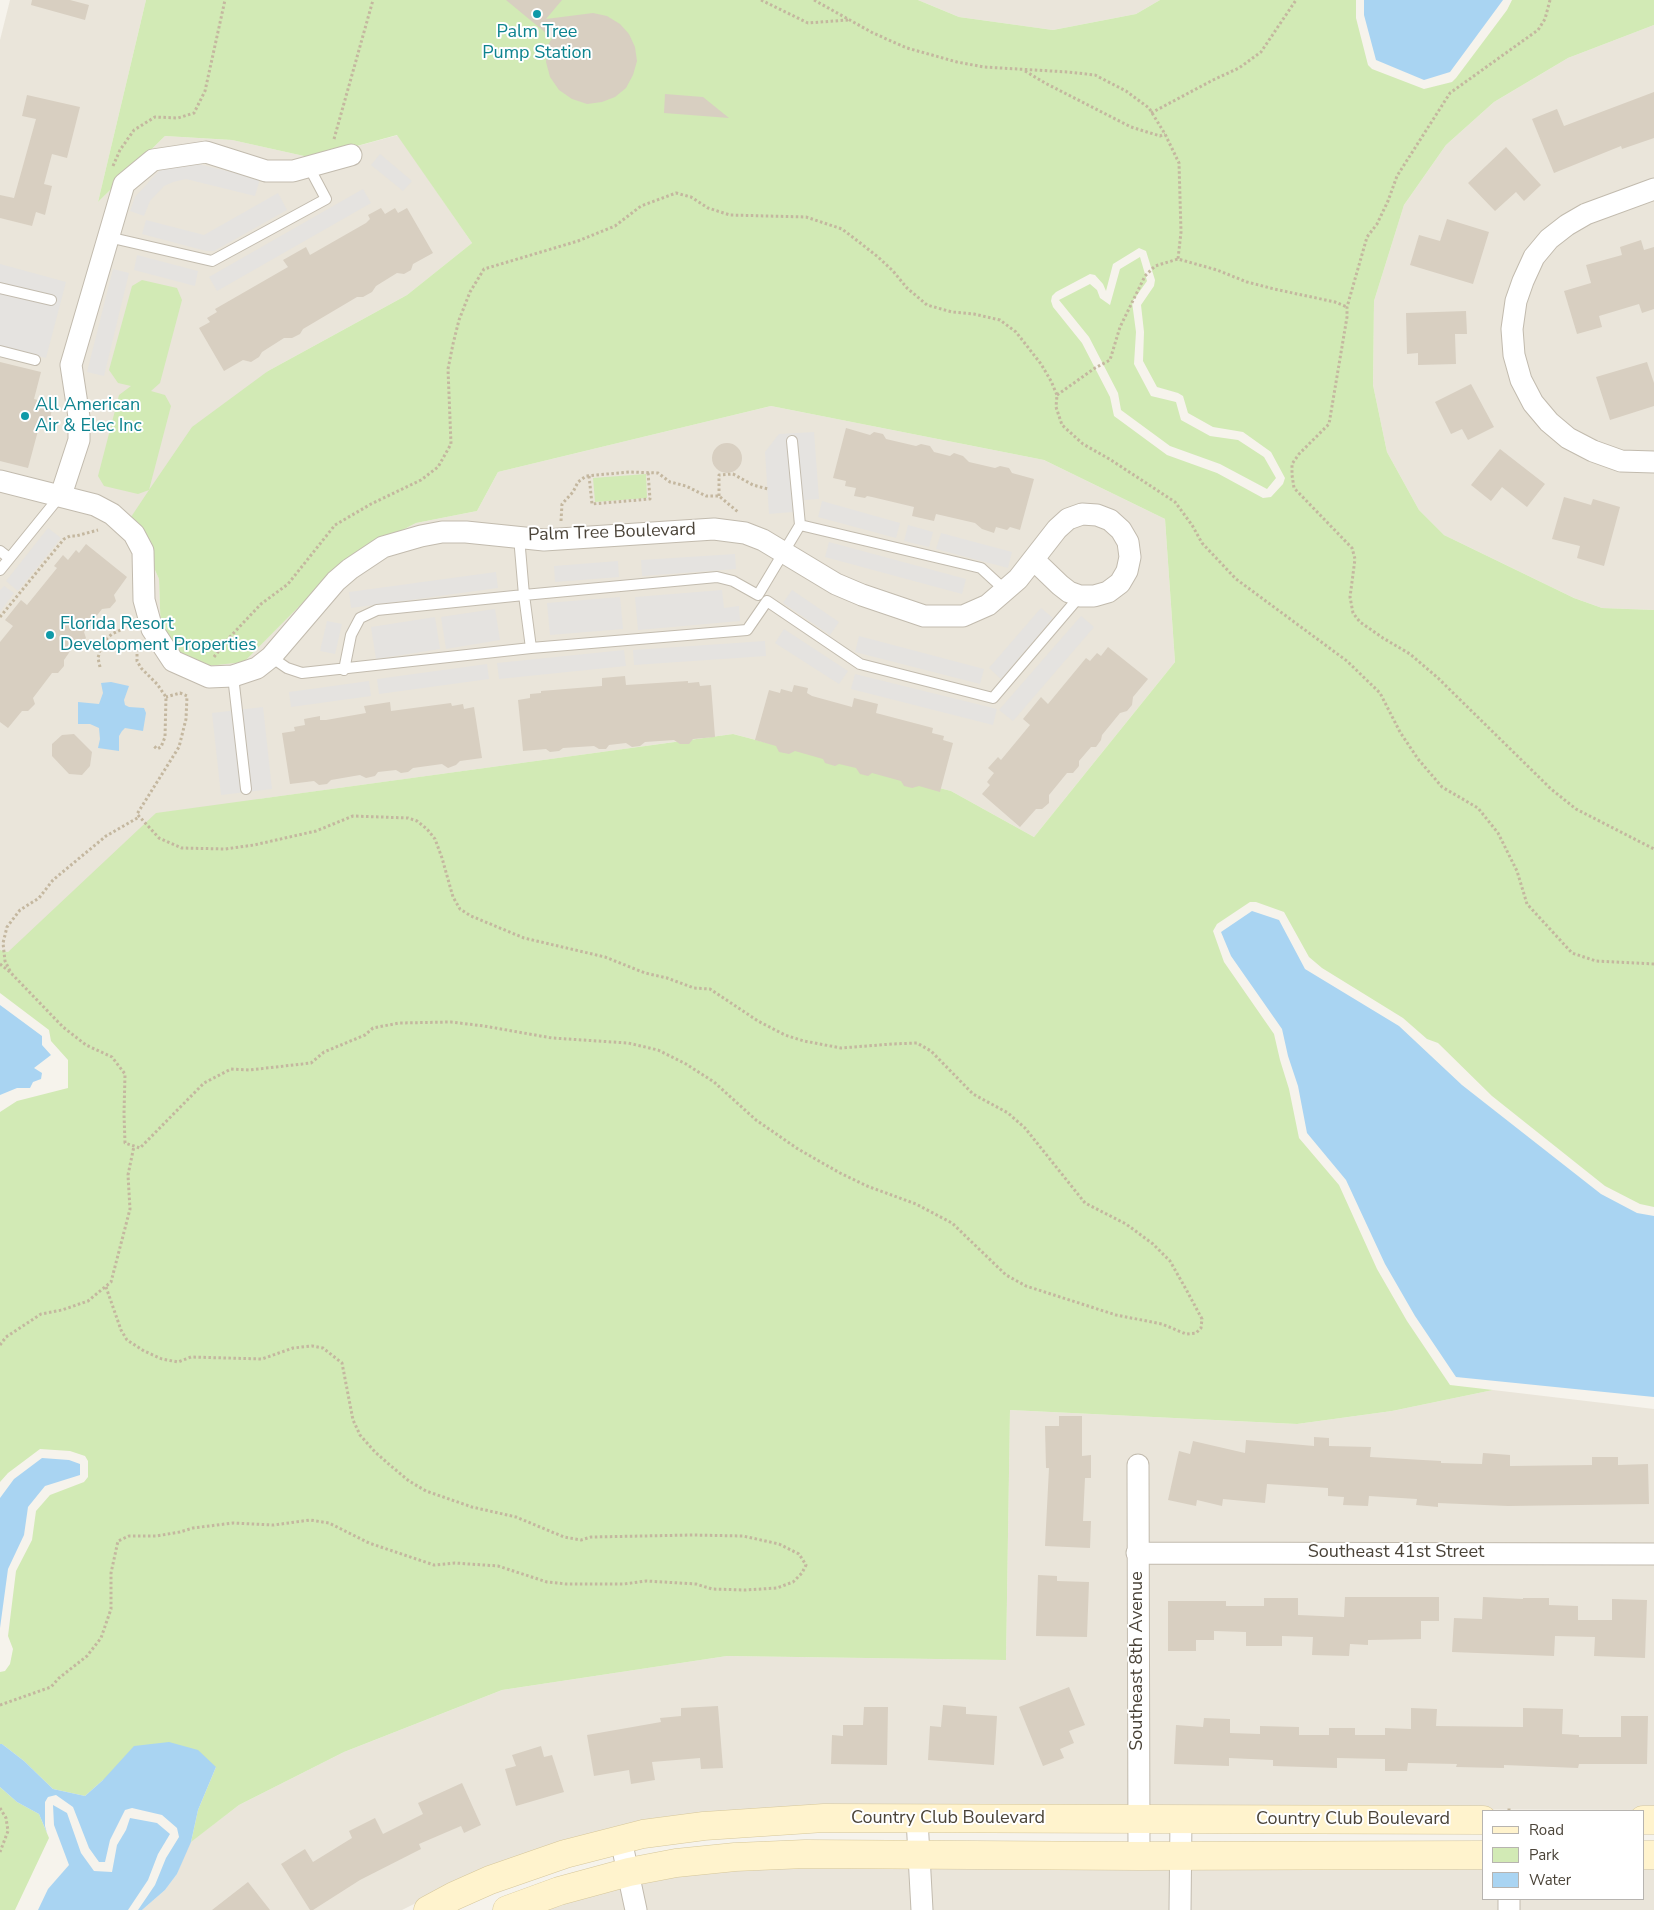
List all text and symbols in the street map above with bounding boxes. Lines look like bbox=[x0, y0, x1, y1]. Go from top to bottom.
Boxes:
marker: Palm Tree Pump Station bbox=[531, 8, 543, 20]
place label: Palm Tree Pump Station bbox=[482, 22, 592, 64]
place label: All American Air & Elec Inc bbox=[35, 395, 142, 438]
marker: All American Air & Elec Inc bbox=[19, 410, 31, 422]
street label: Palm Tree Boulevard bbox=[528, 519, 696, 547]
place label: Florida Resort Development Properties bbox=[60, 614, 257, 656]
marker: Florida Resort Development Properties bbox=[44, 629, 56, 641]
street label: Southeast 41st Street bbox=[1308, 1542, 1484, 1564]
street label: Southeast 8th Avenue bbox=[1127, 1571, 1149, 1751]
street label: Country Club Boulevard bbox=[851, 1808, 1045, 1830]
street label: Country Club Boulevard bbox=[1256, 1809, 1450, 1831]
legend bbox=[1482, 1810, 1644, 1900]
text: Road bbox=[1529, 1820, 1564, 1840]
text: Park bbox=[1529, 1845, 1559, 1865]
text: Water bbox=[1529, 1870, 1571, 1890]

